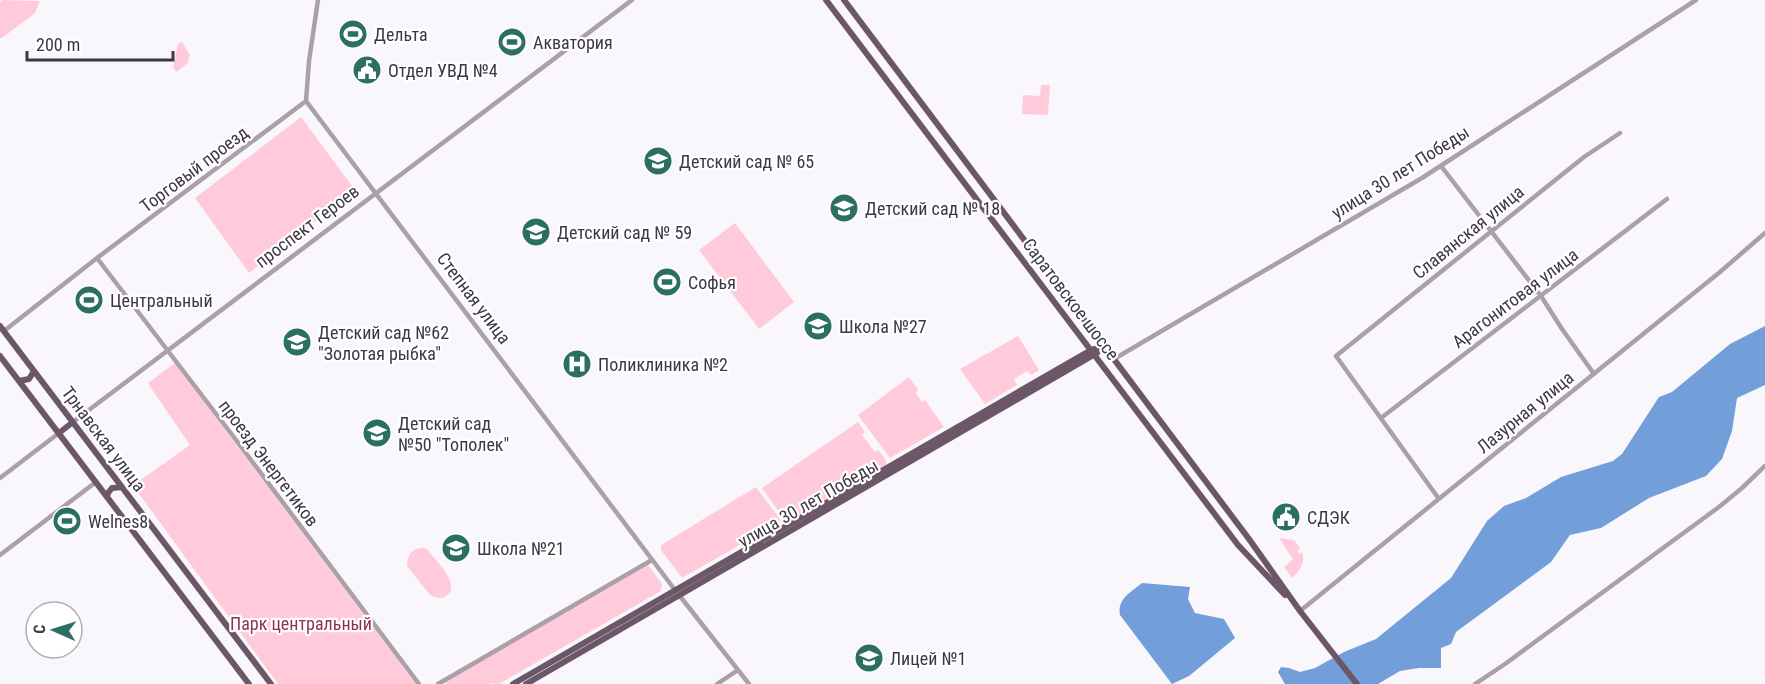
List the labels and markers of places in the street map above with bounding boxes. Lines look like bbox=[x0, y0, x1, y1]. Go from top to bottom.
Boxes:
sports icon: Дельта bbox=[337, 18, 369, 50]
place label: Дельта bbox=[374, 24, 428, 45]
sports icon: Акватория bbox=[496, 26, 528, 58]
place label: Акватория bbox=[533, 32, 613, 53]
public building icon: Отдел УВД №4 bbox=[351, 54, 383, 86]
place label: Отдел УВД №4 bbox=[388, 60, 498, 81]
school or university icon: Детский сад № 65 bbox=[642, 145, 674, 177]
place label: Детский сад № 65 bbox=[679, 151, 814, 172]
school or university icon: Детский сад № 18 bbox=[828, 192, 860, 224]
place label: Детский сад № 18 bbox=[865, 198, 1000, 219]
school or university icon: Детский сад № 59 bbox=[520, 216, 552, 248]
place label: Детский сад № 59 bbox=[557, 222, 692, 243]
sports icon: Софья bbox=[651, 266, 683, 298]
place label: Софья bbox=[688, 272, 736, 293]
sports icon: Центральный bbox=[73, 284, 105, 316]
place label: Центральный bbox=[110, 290, 213, 311]
school or university icon: Школа №27 bbox=[802, 310, 834, 342]
place label: Школа №27 bbox=[839, 316, 927, 337]
place label: Детский сад №62 "Золотая рыбка" bbox=[318, 322, 449, 364]
school or university icon: Детский сад №62 "Золотая рыбка" bbox=[281, 326, 313, 358]
hospital icon: Поликлиника №2 bbox=[561, 348, 593, 380]
place label: Поликлиника №2 bbox=[598, 354, 728, 375]
place label: Детский сад №50 "Тополек" bbox=[398, 413, 509, 455]
school or university icon: Детский сад №50 "Тополек" bbox=[361, 417, 393, 449]
public building icon: СДЭК bbox=[1270, 501, 1302, 533]
sports icon: Welnes8 bbox=[51, 505, 83, 537]
place label: СДЭК bbox=[1307, 507, 1350, 528]
place label: Welnes8 bbox=[88, 511, 148, 532]
school or university icon: Школа №21 bbox=[440, 532, 472, 564]
place label: Школа №21 bbox=[477, 538, 565, 559]
school or university icon: Лицей №1 bbox=[853, 642, 885, 674]
place label: Лицей №1 bbox=[890, 648, 966, 669]

